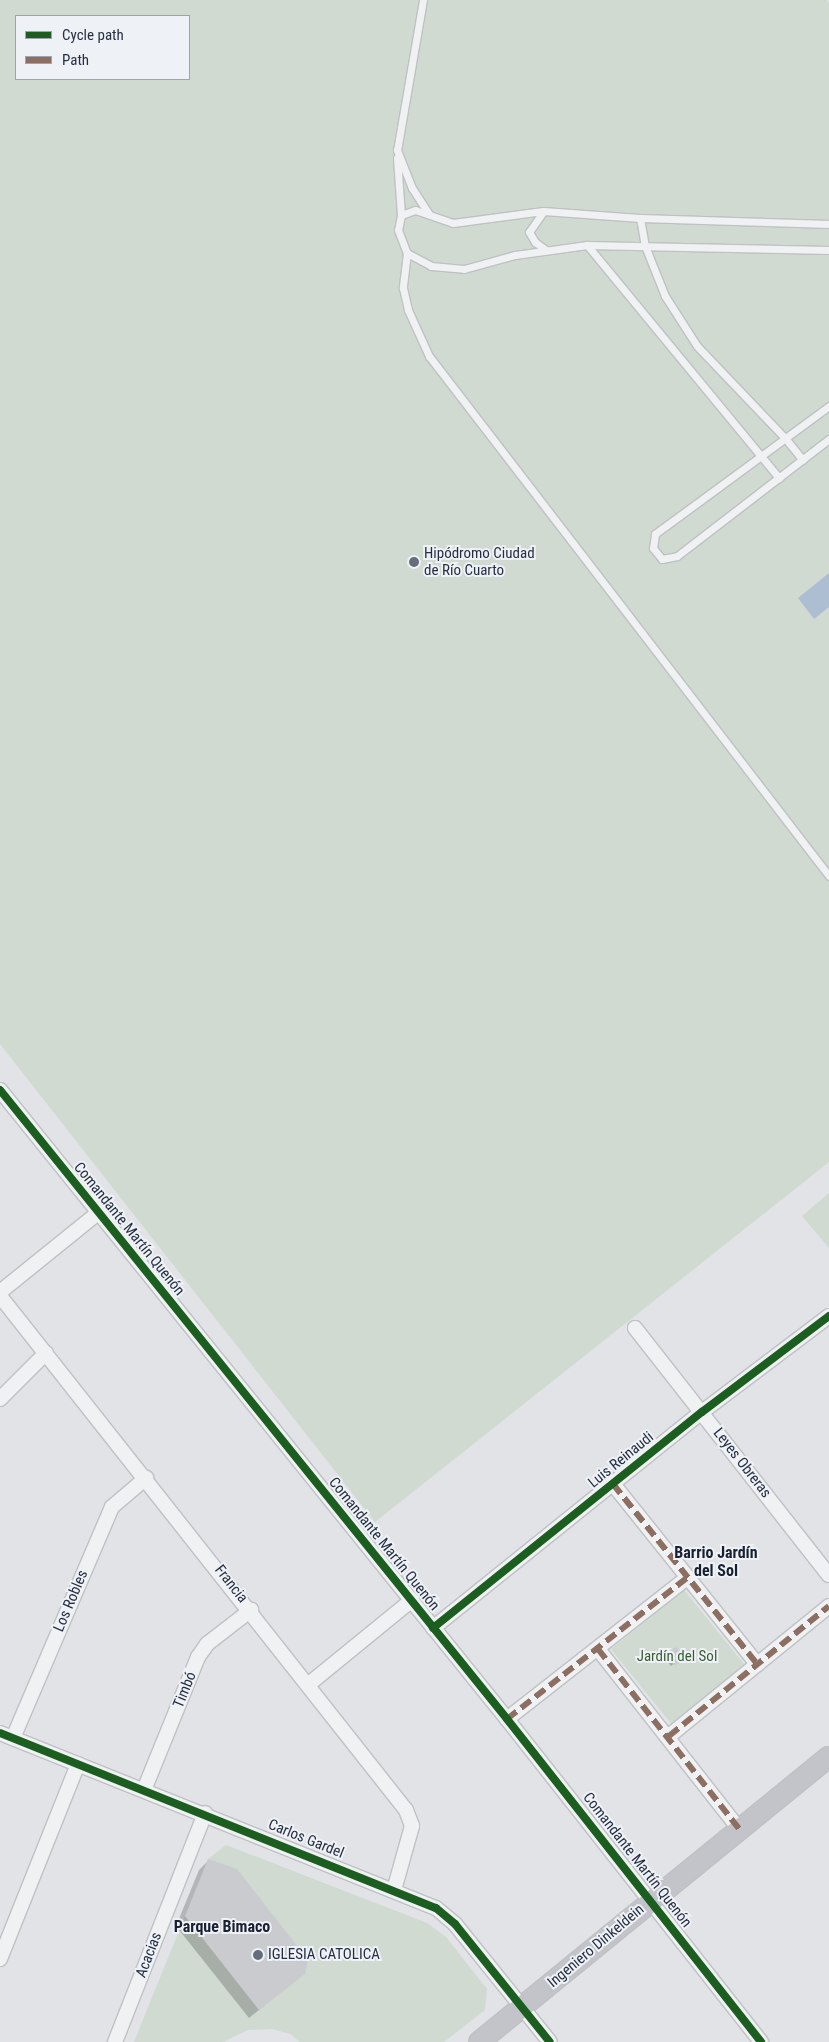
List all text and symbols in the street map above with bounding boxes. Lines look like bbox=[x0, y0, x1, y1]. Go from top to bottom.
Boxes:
legend bbox=[15, 15, 190, 80]
text: Cycle path bbox=[62, 26, 124, 44]
text: Path bbox=[62, 51, 89, 69]
place label: Hipódromo Ciudad de Río Cuarto bbox=[424, 544, 535, 579]
marker: Hipódromo Ciudad de Río Cuarto bbox=[408, 556, 420, 568]
street label: Comandante Martín Quenón bbox=[70, 1159, 188, 1299]
street label: Leyes Obreras bbox=[709, 1424, 775, 1502]
street label: Luis Reinaudi bbox=[585, 1428, 657, 1492]
street label: Comandante Martín Quenón bbox=[325, 1474, 443, 1614]
district label: Barrio Jardín del Sol bbox=[674, 1543, 758, 1581]
street label: Francia bbox=[211, 1561, 251, 1607]
street label: Los Robles bbox=[50, 1567, 92, 1635]
park label: Jardín del Sol bbox=[637, 1648, 717, 1666]
street label: Timbó bbox=[170, 1669, 200, 1711]
street label: Comandante Martín Quenón bbox=[579, 1789, 695, 1931]
street label: Carlos Gardel bbox=[266, 1816, 346, 1862]
street label: Ingeniero Dinkeldein bbox=[544, 1901, 648, 1991]
district label: Parque Bimaco bbox=[174, 1917, 270, 1937]
street label: Acacias bbox=[132, 1930, 166, 1980]
place label: IGLESIA CATOLICA bbox=[268, 1946, 380, 1964]
marker: IGLESIA CATOLICA bbox=[252, 1949, 264, 1961]

